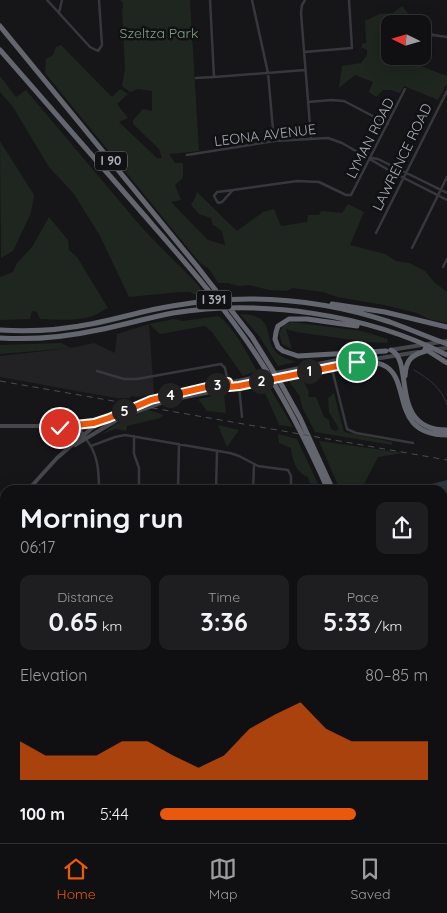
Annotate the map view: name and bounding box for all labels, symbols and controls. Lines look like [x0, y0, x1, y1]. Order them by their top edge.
north arrow [381, 15, 431, 65]
map controls [381, 15, 431, 65]
park label: Szeltza Park [120, 24, 198, 42]
street label: LYMAN ROAD [342, 95, 398, 181]
street label: LAWRENCE ROAD [368, 100, 436, 214]
street label: LEONA AVENUE [213, 120, 317, 150]
road number: I 90 [95, 152, 127, 170]
road number: I 391 [196, 290, 232, 310]
pin [336, 341, 378, 383]
icon: arrive [343, 348, 371, 376]
pin: 1 [296, 358, 322, 384]
text: 1 [307, 362, 312, 380]
pin: 2 [248, 368, 274, 394]
pin: 3 [204, 372, 230, 398]
text: 2 [258, 372, 265, 390]
text: 3 [214, 376, 221, 394]
pin: 4 [158, 382, 182, 408]
text: 4 [166, 386, 175, 404]
pin: 5 [112, 398, 136, 424]
text: 5 [120, 402, 129, 420]
pin [39, 407, 81, 449]
icon: check [46, 414, 74, 442]
text: Morning run [20, 500, 184, 535]
button: share [376, 502, 428, 554]
text: 06:17 [20, 537, 55, 557]
text: Distance [57, 588, 113, 606]
text: Time [208, 588, 240, 606]
text: Pace [347, 588, 379, 606]
text: 0.65 [48, 606, 98, 637]
text: 3:36 [200, 606, 248, 637]
text: 5:33 [323, 606, 371, 637]
text: km [98, 617, 122, 635]
text: /km [371, 617, 402, 635]
text: Elevation [20, 665, 87, 685]
text: 80–85 m [365, 665, 428, 685]
text: 100 m [20, 804, 65, 824]
text: 5:44 [100, 804, 129, 824]
tab: Home [57, 855, 96, 903]
tab: Map [209, 855, 237, 903]
tab: Saved [351, 855, 390, 903]

